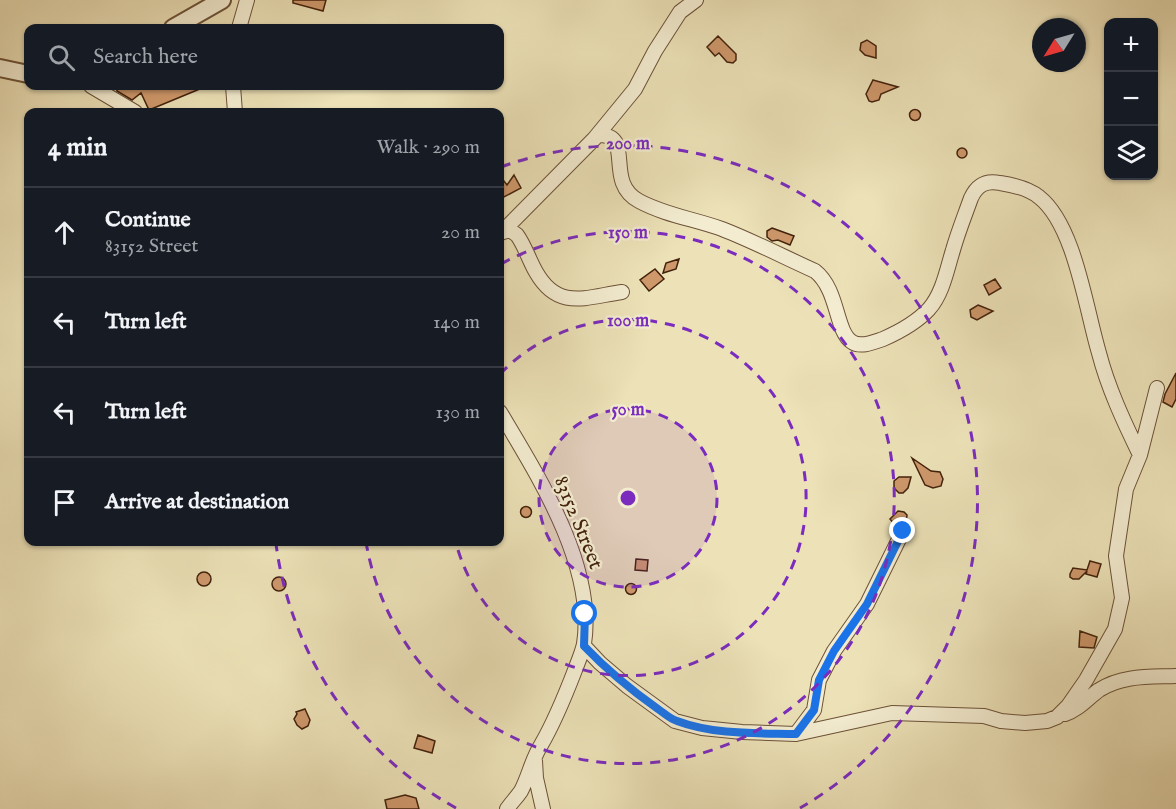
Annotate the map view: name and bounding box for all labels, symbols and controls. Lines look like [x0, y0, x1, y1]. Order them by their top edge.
north arrow [1032, 18, 1086, 72]
map controls [1104, 18, 1158, 180]
button: + [1104, 18, 1158, 72]
search box [24, 24, 504, 90]
icon: search [45, 41, 78, 74]
text: Search here [93, 43, 198, 71]
button: − [1104, 72, 1158, 126]
button: layers [1104, 126, 1158, 180]
text: 4 min [48, 131, 107, 164]
text: 200 m [606, 133, 650, 156]
text: Walk · 290 m [376, 135, 480, 160]
text: Continue [105, 206, 191, 234]
icon: ahead [48, 216, 81, 249]
text: 20 m [441, 220, 480, 245]
text: 150 m [608, 222, 648, 245]
text: 83152 Street [105, 234, 198, 259]
icon: left [48, 306, 81, 339]
text: Turn left [105, 308, 187, 336]
text: 140 m [433, 310, 480, 335]
text: 100 m [607, 310, 649, 333]
icon: left [48, 396, 81, 429]
text: Turn left [105, 398, 187, 426]
text: 50 m [611, 399, 645, 422]
text: 130 m [435, 400, 480, 425]
street label: 83152 Street [547, 472, 609, 574]
icon: arrive [48, 486, 81, 519]
text: Arrive at destination [105, 488, 289, 516]
centre of rings [618, 488, 638, 508]
route end [889, 517, 915, 543]
route start [571, 600, 597, 626]

